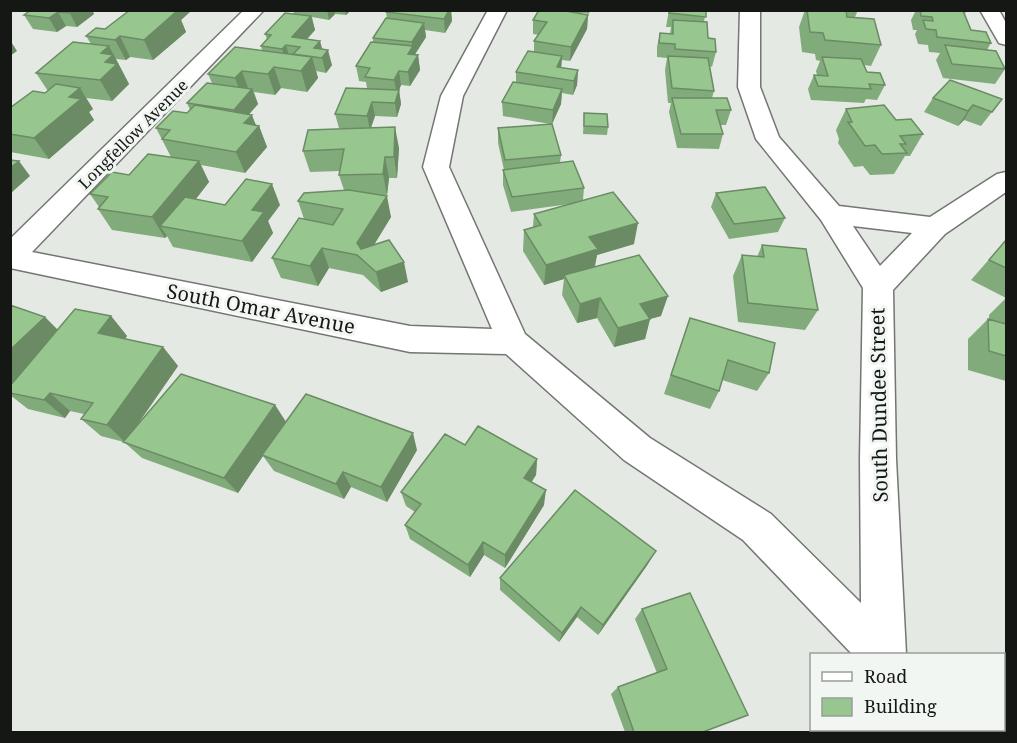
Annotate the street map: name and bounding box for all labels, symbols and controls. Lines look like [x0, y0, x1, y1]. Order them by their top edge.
street label: Longfellow Avenue [73, 74, 193, 194]
street label: South Omar Avenue [165, 277, 358, 340]
street label: South Dundee Street [863, 307, 894, 503]
legend [810, 653, 1005, 731]
text: Road [864, 664, 907, 688]
text: Building [864, 694, 937, 718]

